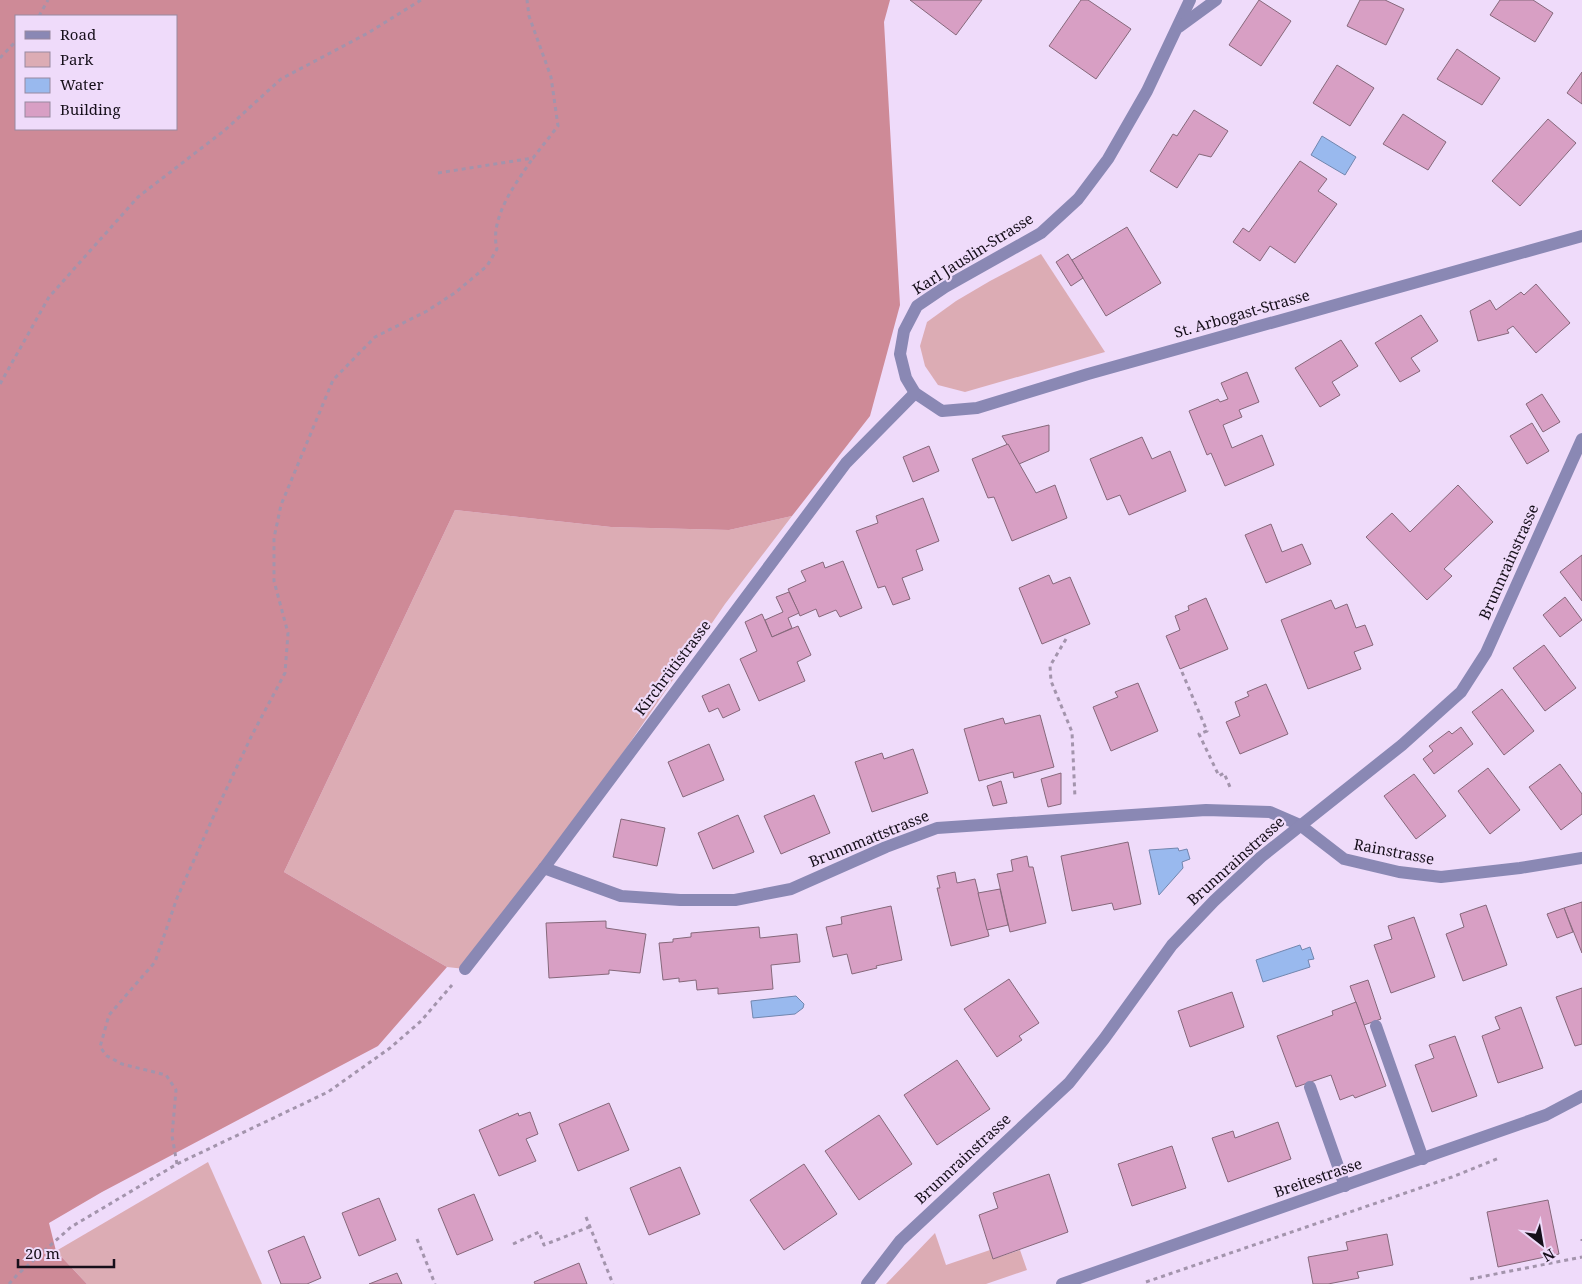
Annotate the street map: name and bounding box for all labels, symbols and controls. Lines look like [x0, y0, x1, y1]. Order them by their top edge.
legend [15, 15, 178, 130]
text: Road [60, 24, 96, 44]
text: Park [60, 49, 94, 69]
text: Water [60, 74, 103, 94]
text: Building [60, 99, 121, 119]
street label: Karl Jauslin-Strasse [908, 208, 1037, 298]
street label: St. Arbogast-Strasse [1172, 284, 1312, 342]
street label: Brunnrainstrasse [1474, 501, 1542, 622]
street label: Kirchrütistrasse [630, 616, 715, 719]
street label: Brunnmattstrasse [806, 805, 932, 871]
street label: Brunnrainstrasse [1182, 811, 1288, 909]
street label: Rainstrasse [1352, 833, 1436, 869]
street label: Brunnrainstrasse [910, 1109, 1015, 1208]
street label: Breitestrasse [1271, 1153, 1364, 1201]
north arrow [1517, 1219, 1567, 1269]
scale bar [18, 1236, 114, 1268]
text: 20 m [25, 1243, 60, 1263]
text: N [1539, 1245, 1559, 1267]

